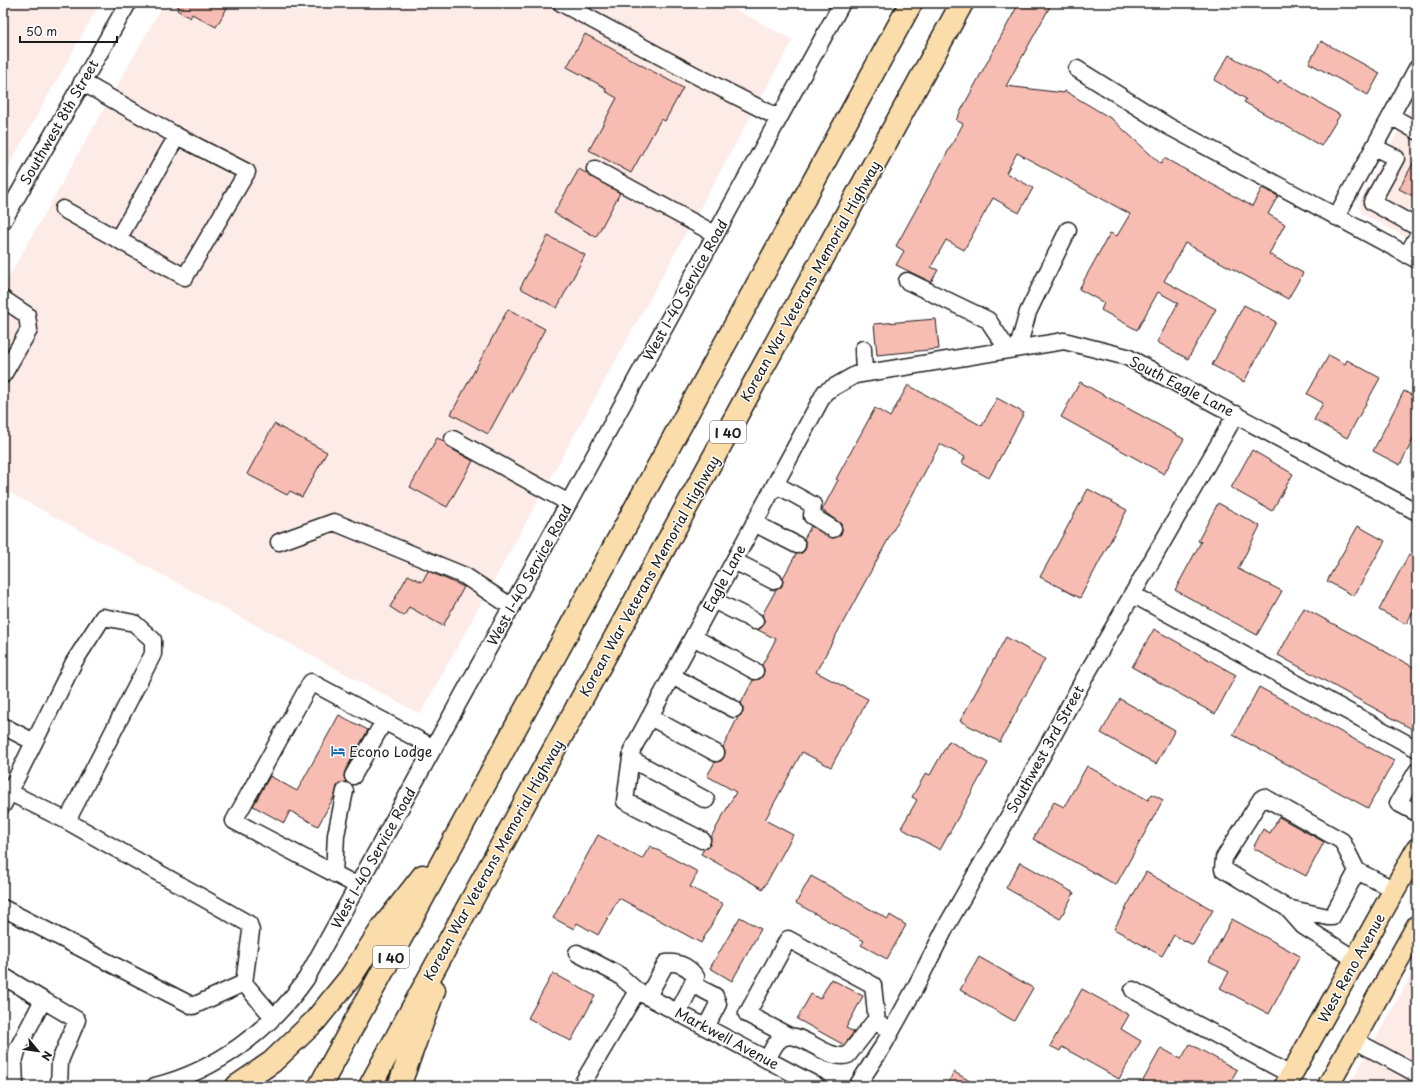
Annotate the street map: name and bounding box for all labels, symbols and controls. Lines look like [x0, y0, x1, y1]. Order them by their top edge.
scale bar [20, 18, 117, 44]
text: 50 m [26, 22, 57, 40]
street label: Southwest 8th Street [15, 55, 104, 189]
street label: Korean War Veterans Memorial Highway [735, 157, 885, 405]
street label: West I-40 Service Road [637, 216, 733, 364]
street label: South Eagle Lane [1126, 351, 1238, 421]
road number: I 40 [710, 421, 746, 443]
street label: Korean War Veterans Memorial Highway [574, 452, 724, 700]
street label: West I-40 Service Road [481, 501, 577, 649]
street label: Eagle Lane [697, 540, 751, 615]
street label: Southwest 3rd Street [1001, 681, 1089, 817]
street label: Korean War Veterans Memorial Highway [418, 736, 568, 984]
place label: Econo Lodge [349, 741, 432, 762]
hotel icon: Econo Lodge [330, 743, 346, 759]
street label: West I-40 Service Road [325, 784, 421, 932]
street label: West Reno Avenue [1312, 909, 1390, 1027]
road number: I 40 [373, 946, 409, 968]
street label: Markwell Avenue [671, 1002, 783, 1074]
north arrow [18, 1031, 58, 1071]
text: N [37, 1048, 57, 1064]

